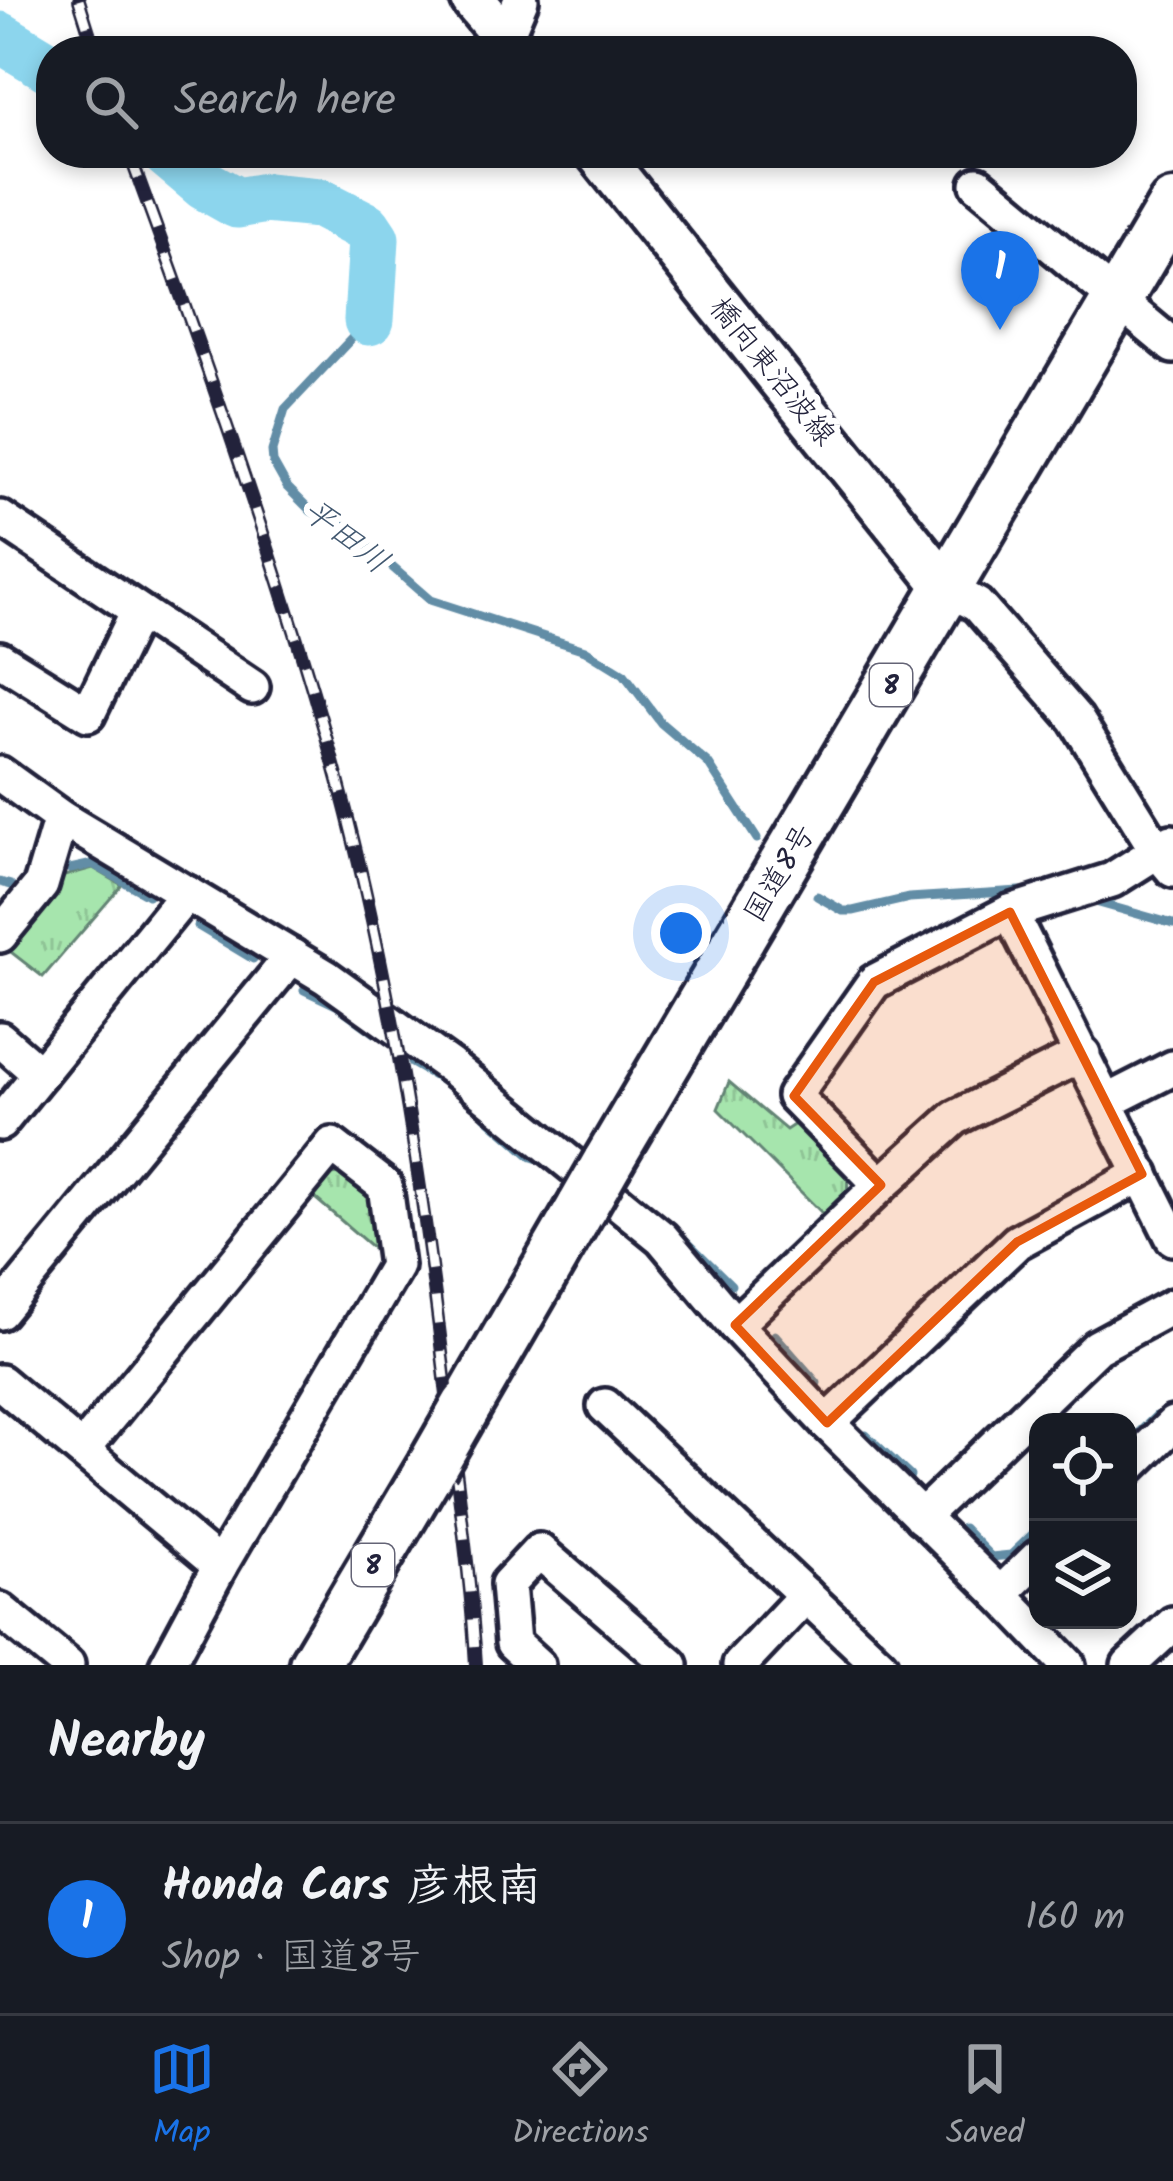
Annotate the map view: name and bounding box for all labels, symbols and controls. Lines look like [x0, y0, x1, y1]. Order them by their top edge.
search box [36, 36, 1137, 168]
text: Search here [174, 66, 396, 138]
icon: search [78, 69, 144, 135]
pin: 1 [961, 231, 1039, 330]
street label: 橋向東沼波線 [696, 287, 847, 457]
water label: 平田川 [290, 486, 400, 589]
road number: 8 [870, 664, 912, 706]
street label: 国道8号 [732, 815, 829, 933]
your location [651, 903, 711, 963]
map controls [1029, 1413, 1137, 1629]
button: locate [1029, 1413, 1137, 1521]
button: layers [1029, 1521, 1137, 1629]
road number: 8 [352, 1544, 394, 1586]
text: Nearby [48, 1703, 205, 1784]
text: Honda Cars 彦根南 [162, 1852, 542, 1924]
text: 1 [81, 1888, 93, 1950]
text: 160 m [1025, 1888, 1125, 1950]
text: Shop · 国道8号 [162, 1928, 421, 1990]
tab: Map [149, 2036, 215, 2161]
tab: Directions [512, 2036, 649, 2161]
tab: Saved [946, 2036, 1024, 2161]

